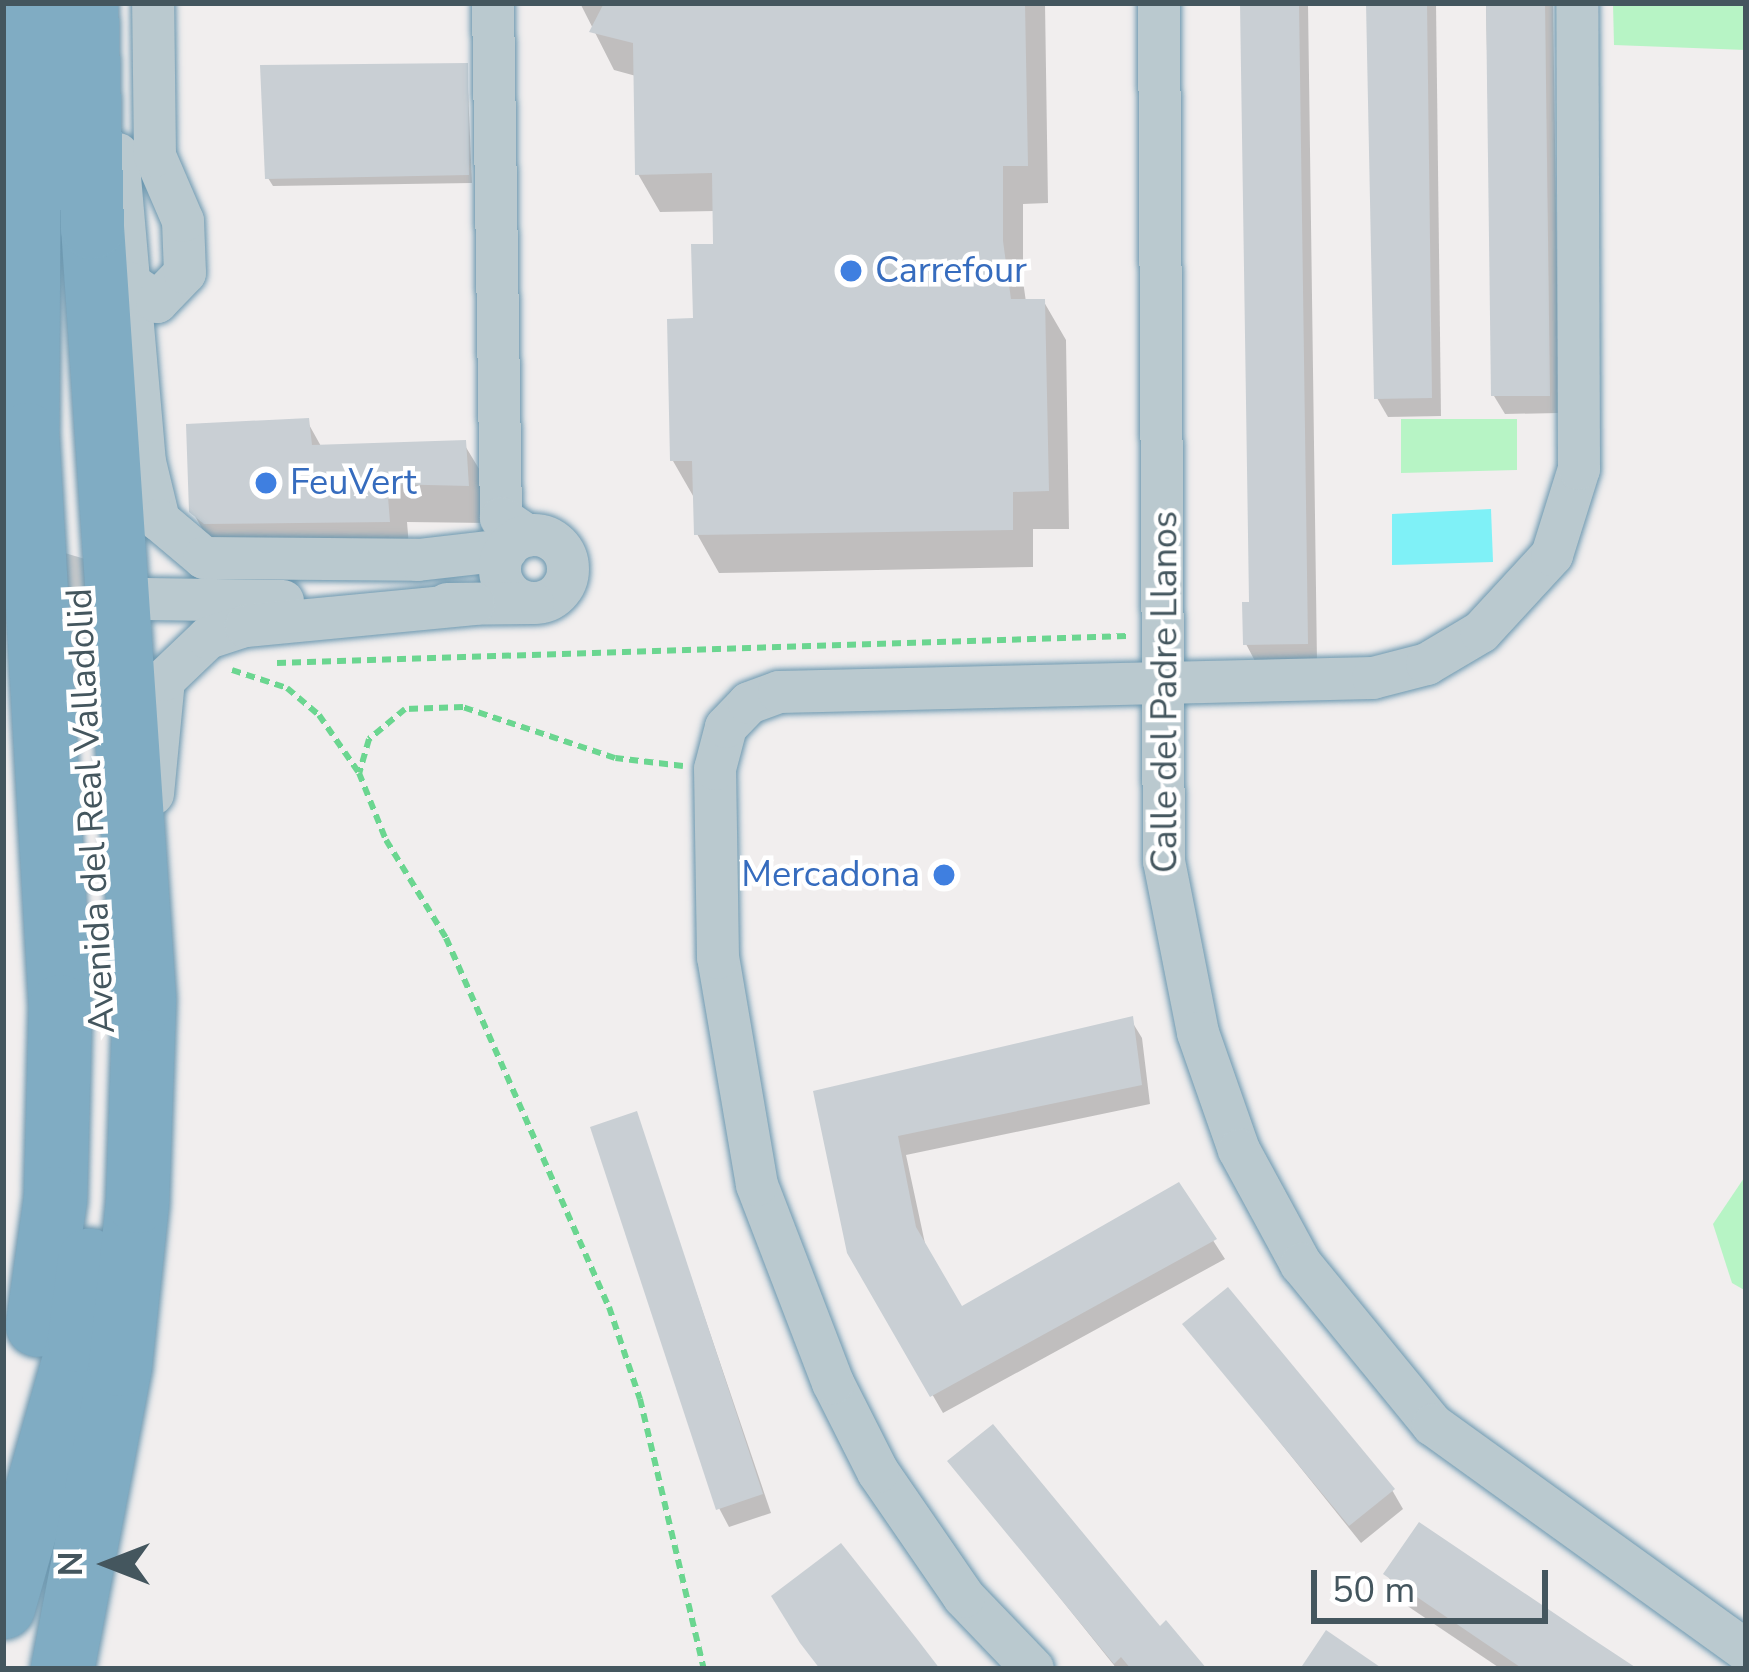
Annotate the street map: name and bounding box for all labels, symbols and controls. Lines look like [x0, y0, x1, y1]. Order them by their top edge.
place label: Carrefour [875, 249, 1027, 293]
marker: Carrefour [838, 258, 864, 284]
place label: FeuVert [290, 461, 417, 505]
marker: FeuVert [253, 470, 279, 496]
street label: Calle del Padre Llanos [1143, 511, 1187, 873]
street label: Avenida del Real Valladolid [58, 587, 124, 1035]
place label: Mercadona [741, 853, 920, 897]
marker: Mercadona [931, 862, 957, 888]
north arrow [48, 1504, 168, 1624]
scale bar [1317, 1546, 1554, 1620]
text: N [49, 1552, 94, 1576]
text: 50 m [1332, 1566, 1415, 1615]

